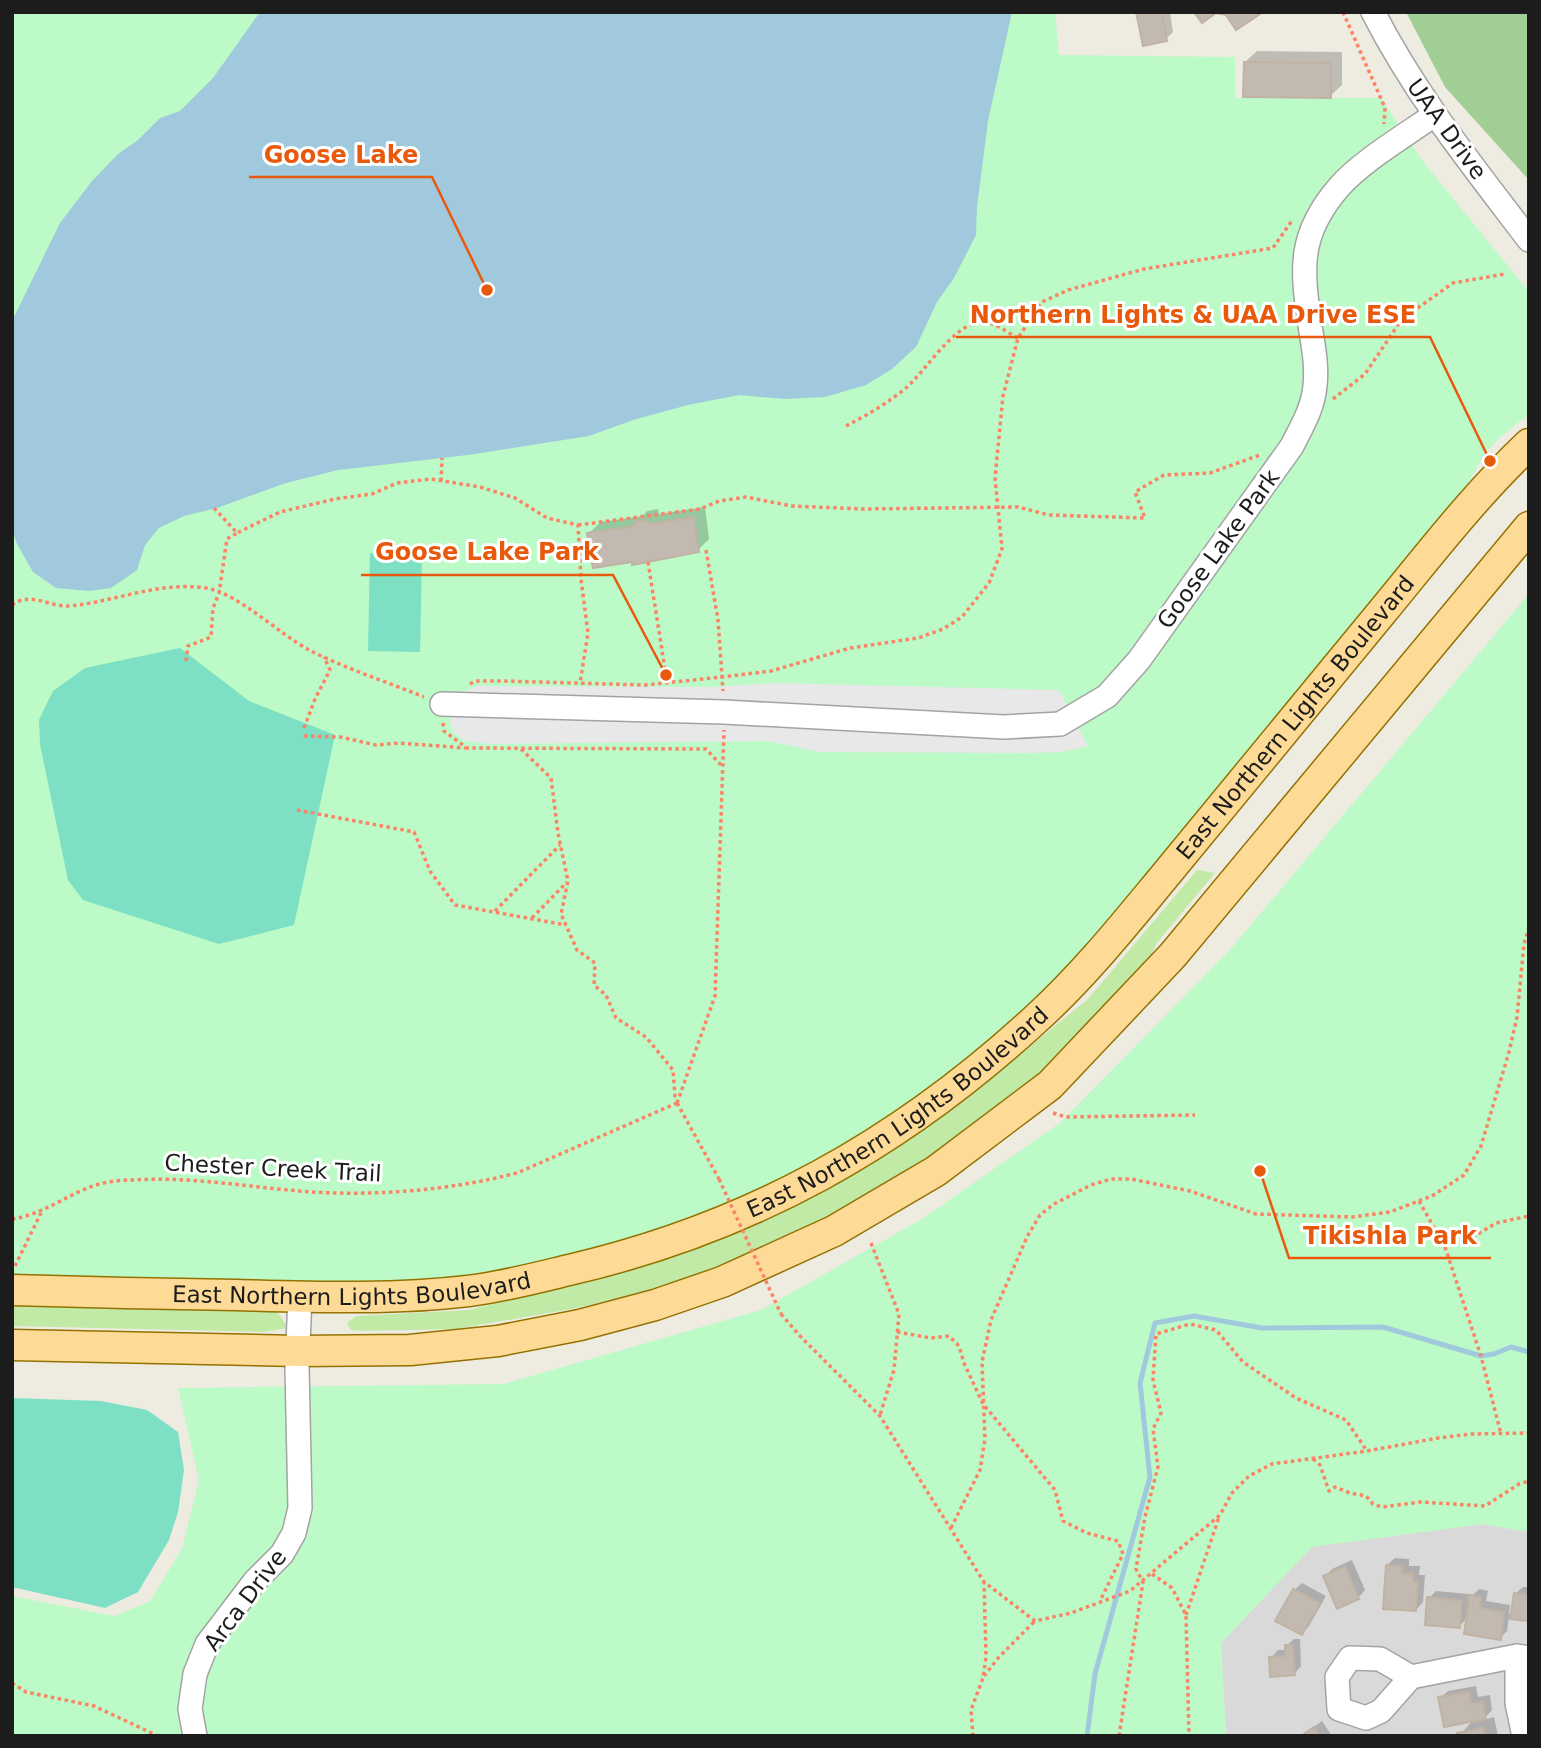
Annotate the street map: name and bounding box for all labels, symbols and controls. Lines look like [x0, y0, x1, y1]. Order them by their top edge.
street label: UAA Drive [1402, 74, 1492, 184]
callout: Goose Lake [249, 132, 432, 177]
text: Goose Lake [264, 141, 418, 169]
callout: Northern Lights & UAA Drive ESE [956, 292, 1430, 337]
text: Northern Lights & UAA Drive ESE [970, 301, 1416, 329]
street label: Goose Lake Park [1152, 464, 1285, 633]
callout: Goose Lake Park [361, 530, 613, 575]
text: Goose Lake Park [375, 538, 600, 566]
street label: East Northern Lights Boulevard [1171, 570, 1419, 865]
street label: East Northern Lights Boulevard [743, 1001, 1053, 1223]
street label: Chester Creek Trail [164, 1149, 382, 1187]
callout: Tikishla Park [1289, 1213, 1491, 1258]
text: Tikishla Park [1303, 1222, 1478, 1250]
street label: East Northern Lights Boulevard [172, 1267, 533, 1310]
street label: Arca Drive [198, 1544, 292, 1656]

